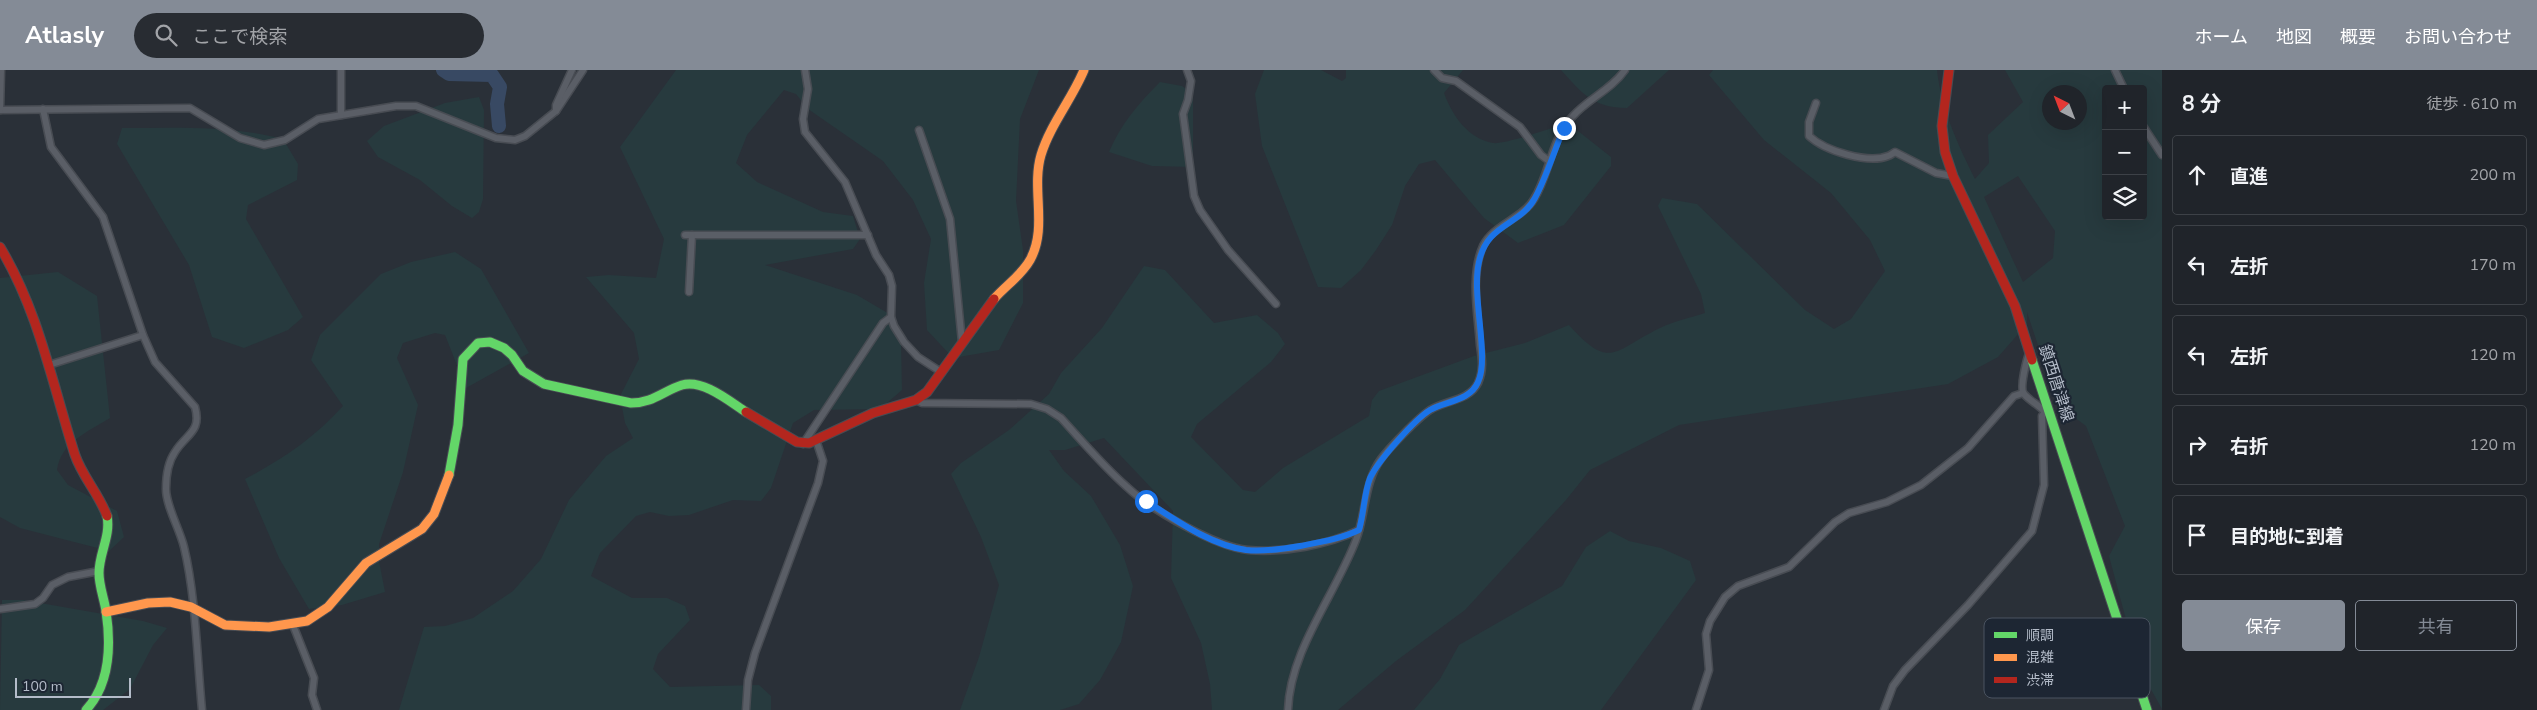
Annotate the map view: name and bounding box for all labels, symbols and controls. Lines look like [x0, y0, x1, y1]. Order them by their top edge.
search box [134, 13, 484, 58]
text: Atlasly [25, 19, 104, 51]
icon: search [152, 21, 180, 49]
text: ここで検索 [192, 24, 287, 50]
text: ホーム [2195, 25, 2248, 49]
text: 地図 [2276, 25, 2312, 49]
text: 概要 [2340, 25, 2376, 49]
text: お問い合わせ [2404, 25, 2512, 49]
north arrow [2042, 85, 2087, 130]
map controls [2102, 85, 2147, 220]
button: + [2102, 85, 2147, 130]
text: 8 分 [2182, 90, 2221, 118]
text: 徒歩 · 610 m [2427, 93, 2517, 115]
route end [1553, 117, 1576, 140]
button: − [2102, 130, 2147, 175]
icon: ahead [2183, 161, 2211, 189]
text: 直進 [2230, 164, 2268, 190]
text: 200 m [2469, 164, 2516, 186]
button: layers [2102, 175, 2147, 220]
icon: left [2183, 251, 2211, 279]
text: 左折 [2230, 254, 2268, 280]
text: 170 m [2469, 254, 2516, 276]
icon: left [2183, 341, 2211, 369]
street label: 鎮西唐津線 [2033, 342, 2079, 425]
text: 左折 [2230, 344, 2268, 370]
text: 120 m [2469, 344, 2516, 366]
icon: right [2183, 431, 2211, 459]
text: 右折 [2230, 434, 2268, 460]
text: 120 m [2469, 434, 2516, 456]
route start [1135, 490, 1158, 513]
icon: arrive [2183, 521, 2211, 549]
text: 目的地に到着 [2230, 524, 2344, 550]
button: 保存 [2182, 600, 2345, 651]
button: 共有 [2355, 600, 2517, 651]
legend [1984, 618, 2150, 698]
text: 順調 [2026, 626, 2054, 645]
text: 混雑 [2026, 648, 2054, 667]
text: 渋滞 [2026, 671, 2054, 690]
scale bar [15, 675, 131, 698]
text: 100 m [22, 677, 63, 696]

